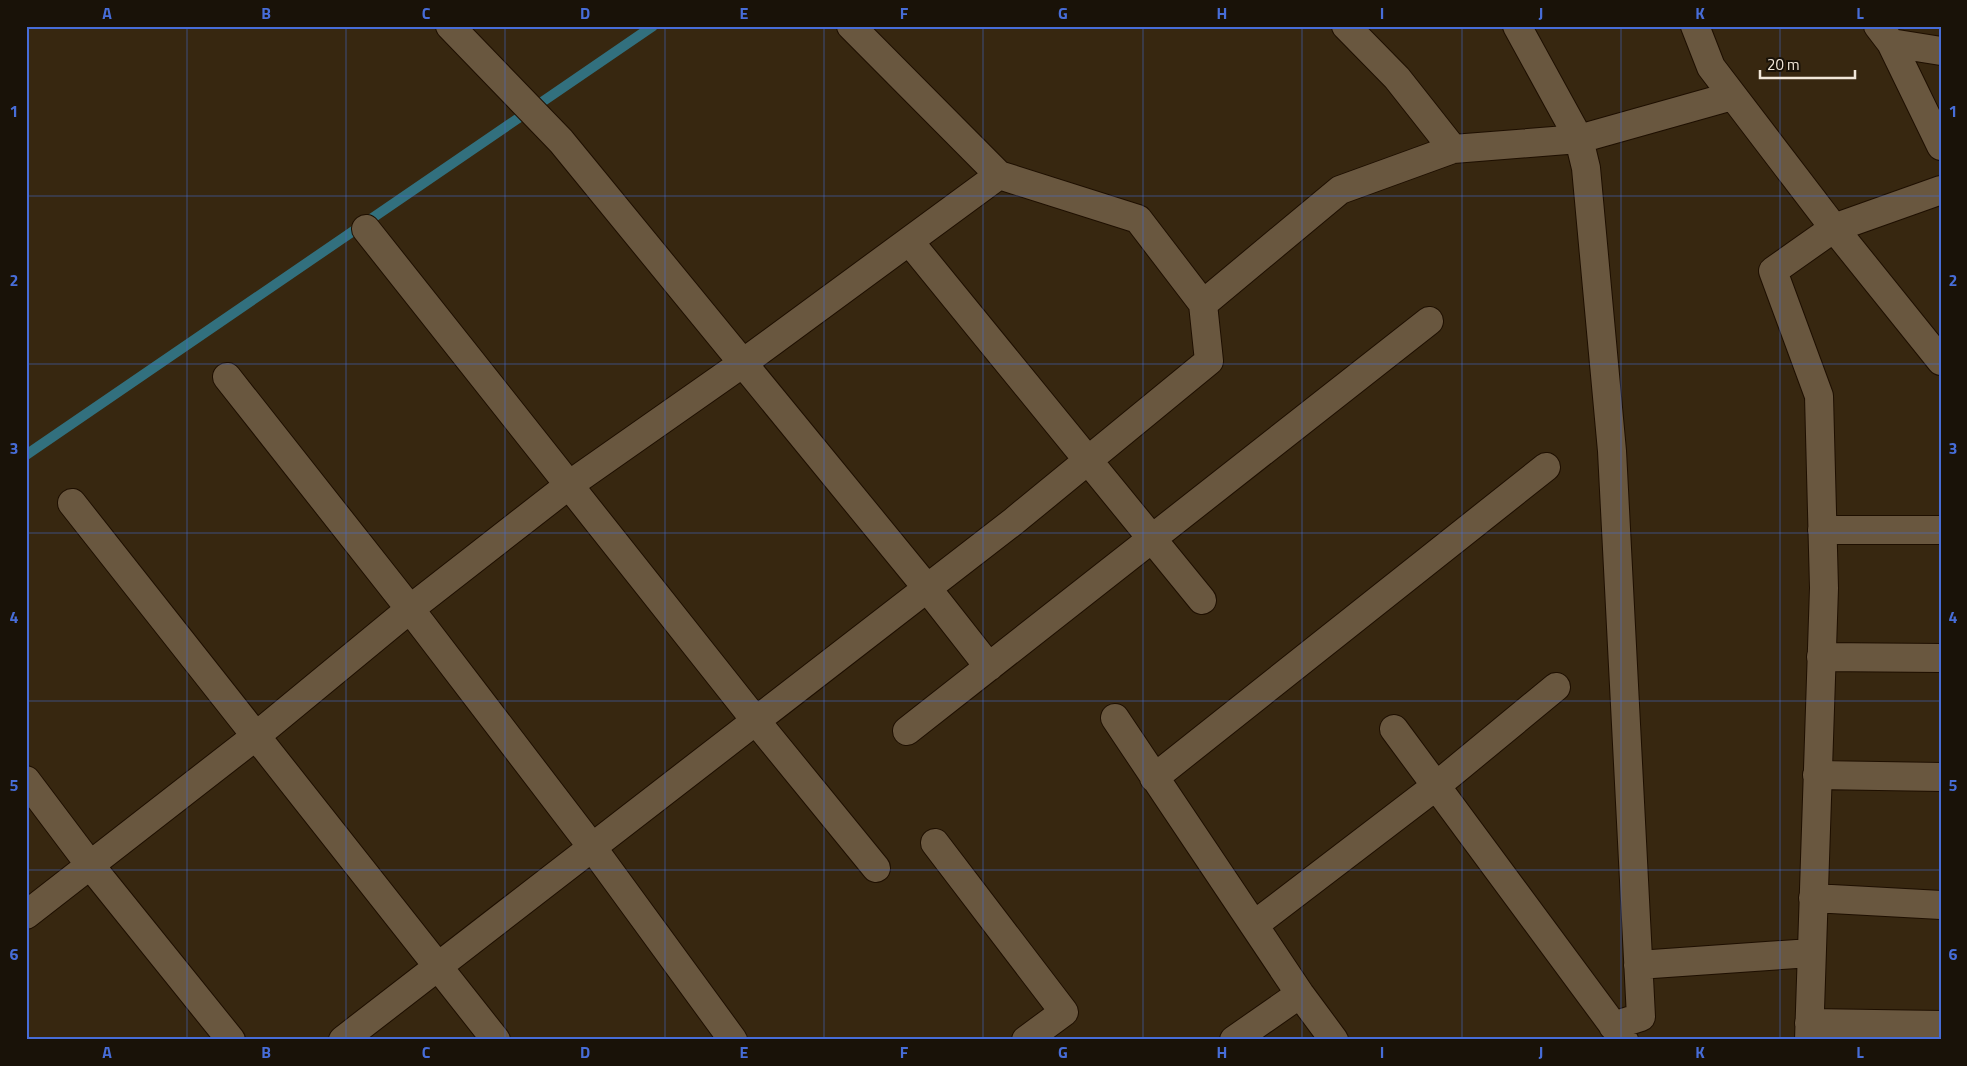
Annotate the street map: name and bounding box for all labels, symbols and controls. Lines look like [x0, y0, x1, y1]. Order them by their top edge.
text: A [102, 1, 112, 25]
text: B [261, 1, 271, 25]
text: C [422, 1, 431, 25]
text: D [580, 1, 590, 25]
text: E [740, 1, 749, 25]
text: F [900, 1, 909, 25]
text: G [1058, 1, 1068, 25]
text: H [1217, 1, 1227, 25]
text: I [1380, 1, 1384, 25]
text: J [1539, 1, 1543, 25]
text: K [1695, 1, 1705, 25]
text: L [1856, 1, 1864, 25]
scale bar [1760, 48, 1854, 80]
text: 20 m [1767, 53, 1800, 76]
text: 1 [10, 99, 18, 123]
text: 1 [1949, 99, 1957, 123]
text: 2 [10, 268, 18, 292]
text: 2 [1949, 268, 1957, 292]
text: 3 [10, 436, 18, 460]
text: 3 [1949, 436, 1957, 460]
text: 4 [10, 605, 19, 629]
text: 4 [1949, 605, 1958, 629]
text: 5 [10, 773, 19, 797]
text: 5 [1949, 773, 1958, 797]
text: 6 [10, 942, 19, 966]
text: 6 [1949, 942, 1958, 966]
text: A [102, 1040, 112, 1064]
text: B [261, 1040, 271, 1064]
text: C [422, 1040, 431, 1064]
text: D [580, 1040, 590, 1064]
text: E [740, 1040, 749, 1064]
text: F [900, 1040, 909, 1064]
text: G [1058, 1040, 1068, 1064]
text: H [1217, 1040, 1227, 1064]
text: I [1380, 1040, 1384, 1064]
text: J [1539, 1040, 1543, 1064]
text: K [1695, 1040, 1705, 1064]
text: L [1856, 1040, 1864, 1064]

